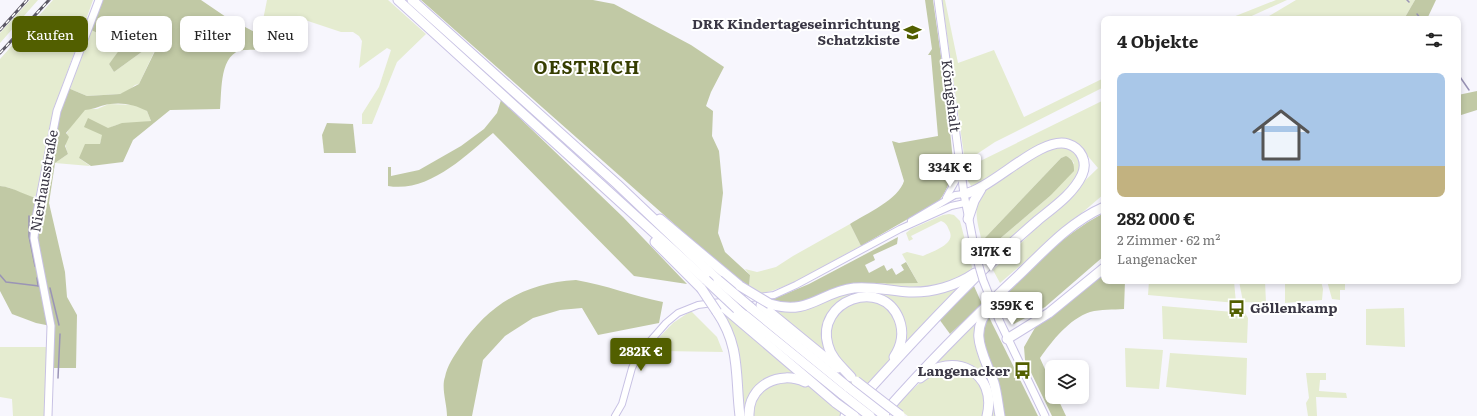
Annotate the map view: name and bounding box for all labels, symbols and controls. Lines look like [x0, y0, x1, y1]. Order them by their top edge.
place label: DRK Kindertageseinrichtung Schatzkiste [692, 13, 901, 49]
chip: Kaufen [12, 16, 88, 52]
chip: Mieten [96, 16, 172, 52]
chip: Filter [180, 16, 245, 52]
chip: Neu [253, 16, 308, 52]
school or university icon: DRK Kindertageseinrichtung Schatzkiste [903, 22, 923, 42]
text: 4 Objekte [1117, 28, 1198, 53]
icon: filters [1423, 29, 1445, 51]
district label: OESTRICH [534, 53, 640, 80]
street label: Königshalt [938, 58, 966, 134]
icon: home [1245, 99, 1317, 171]
street label: Nierhausstraße [24, 128, 62, 234]
pin: 334K € [917, 154, 983, 188]
text: 334K € [928, 157, 972, 176]
text: 282 000 € [1117, 205, 1195, 230]
text: 2 Zimmer · 62 m² [1117, 230, 1220, 249]
pin: 317K € [958, 238, 1024, 272]
text: 317K € [970, 241, 1012, 260]
text: Langenacker [1117, 249, 1197, 268]
pin: 359K € [979, 292, 1045, 326]
text: 359K € [990, 295, 1034, 314]
place label: Göllenkamp [1250, 297, 1337, 317]
bus stop icon: Göllenkamp [1227, 298, 1247, 318]
pin: 282K € [608, 338, 674, 372]
text: 282K € [619, 341, 663, 360]
place label: Langenacker [918, 360, 1010, 380]
map controls [1045, 360, 1089, 404]
button: layers [1045, 360, 1089, 404]
bus stop icon: Langenacker [1013, 361, 1033, 381]

